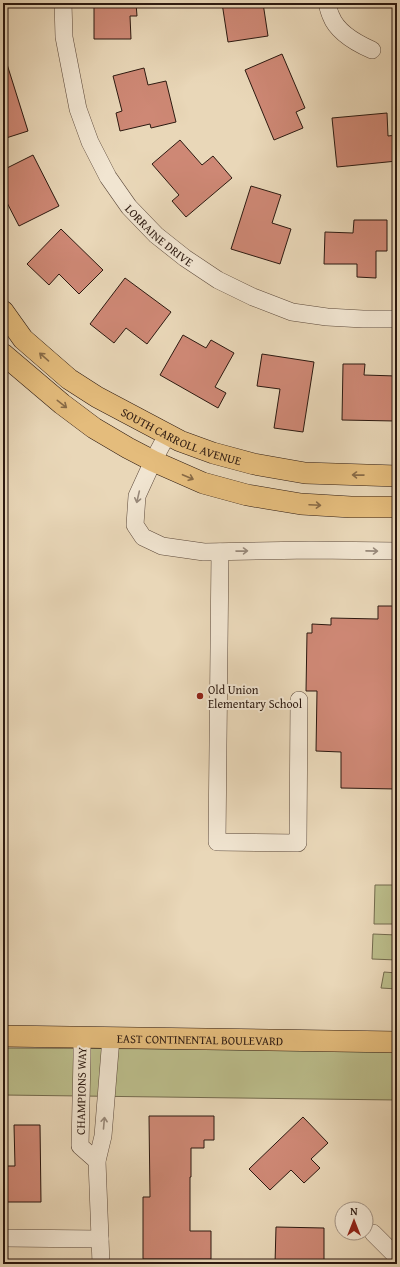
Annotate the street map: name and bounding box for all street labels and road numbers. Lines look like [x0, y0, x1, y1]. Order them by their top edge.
street label: LORRAINE DRIVE [122, 200, 197, 270]
street label: SOUTH CARROLL AVENUE [118, 403, 243, 469]
street label: EAST CONTINENTAL BOULEVARD [117, 1029, 283, 1049]
street label: CHAMPIONS WAY [72, 1047, 90, 1135]

